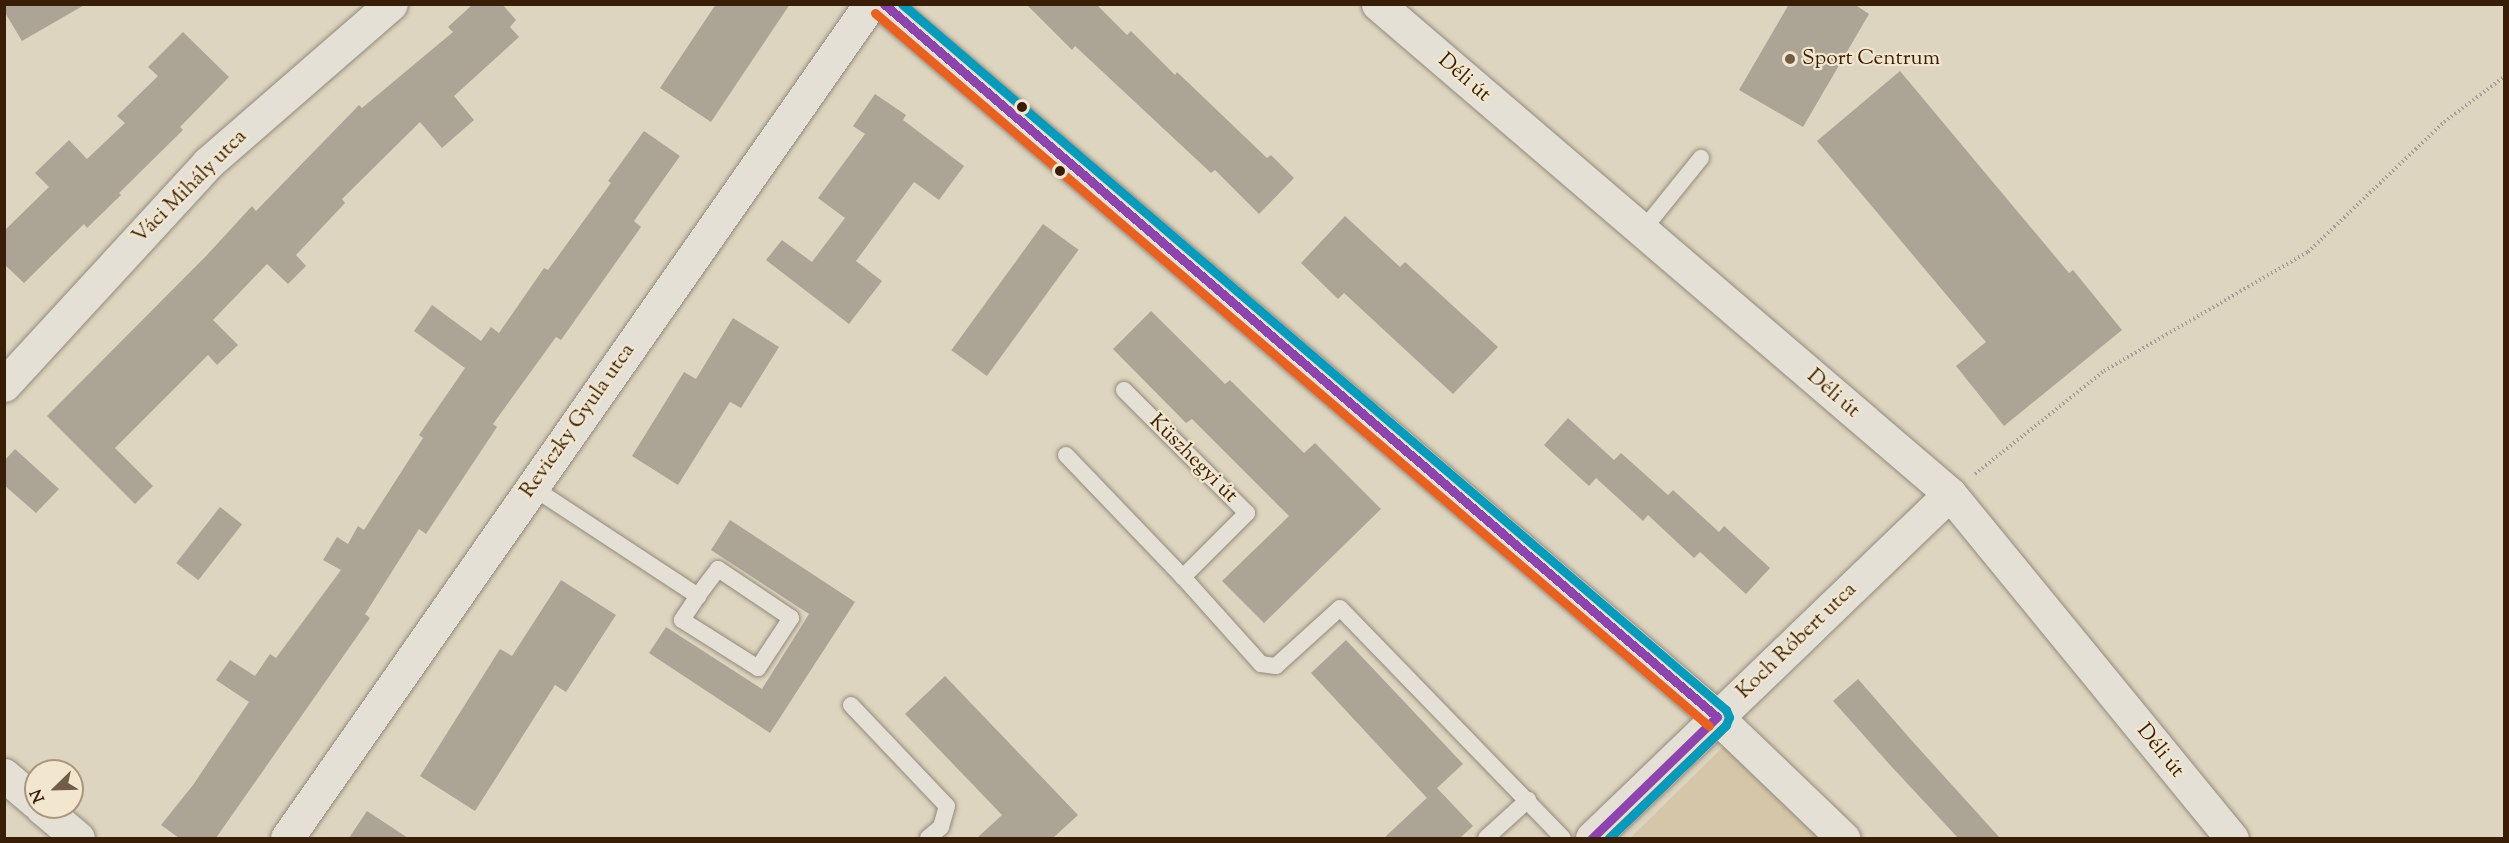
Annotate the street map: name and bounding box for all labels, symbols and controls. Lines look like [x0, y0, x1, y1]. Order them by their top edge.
place label: Sport Centrum [1802, 46, 1940, 72]
street label: Déli út [1432, 48, 1496, 108]
marker: Sport Centrum [1783, 52, 1797, 66]
unlabelled marker [1016, 101, 1028, 113]
street label: Váci Mihály utca [128, 125, 252, 249]
unlabelled marker [1054, 165, 1066, 177]
street label: Reviczky Gyula utca [515, 339, 641, 503]
street label: Déli út [1801, 364, 1865, 424]
street label: Küszhegyi út [1143, 409, 1243, 509]
street label: Koch Róbert utca [1732, 577, 1862, 705]
street label: Déli út [2131, 719, 2189, 783]
north arrow [24, 759, 84, 819]
text: N [26, 785, 52, 806]

